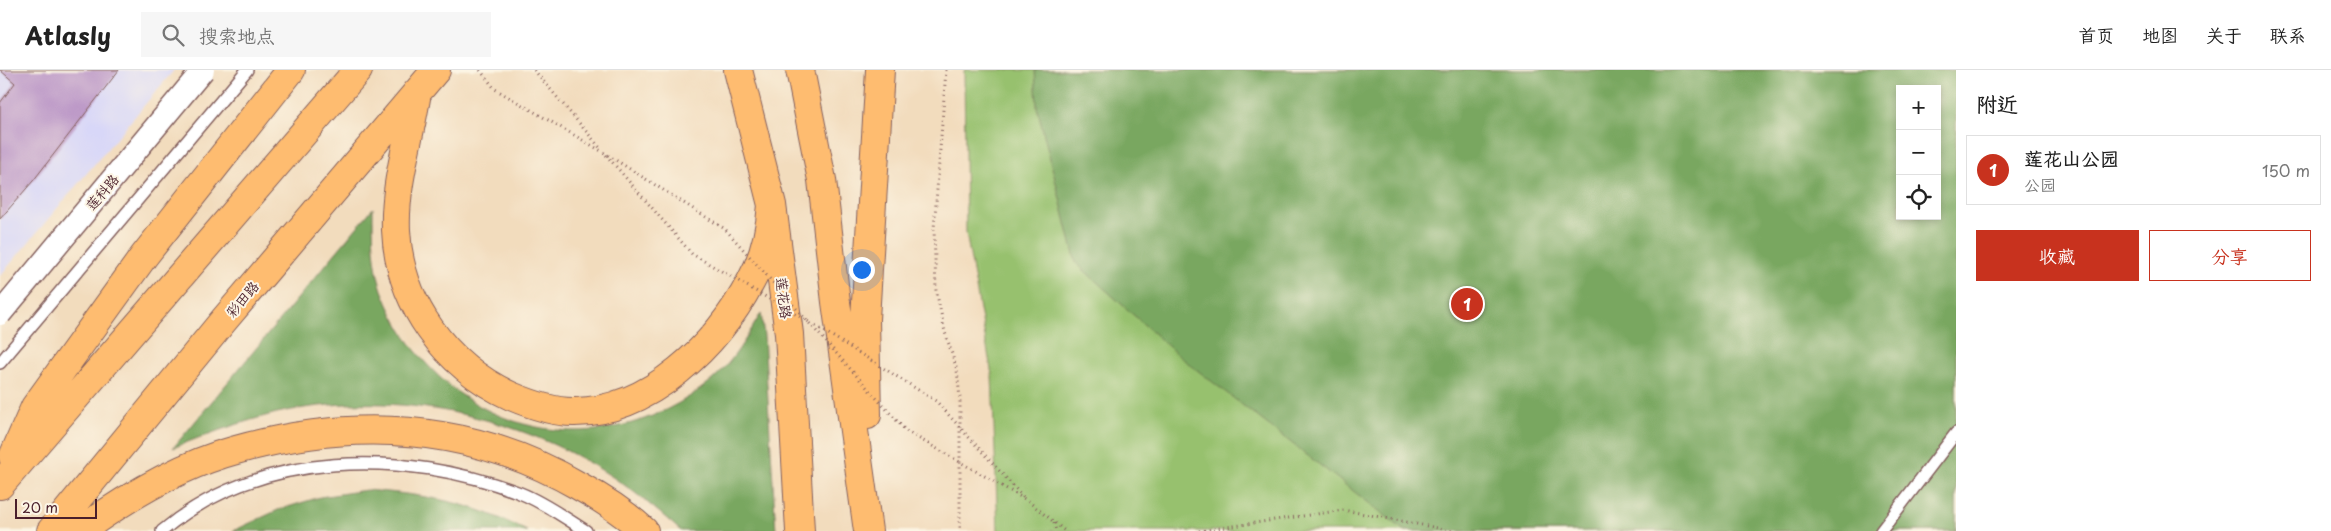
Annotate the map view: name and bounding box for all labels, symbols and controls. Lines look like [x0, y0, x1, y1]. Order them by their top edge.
search box [141, 12, 491, 57]
text: Atlasly [25, 17, 111, 53]
icon: search [159, 21, 187, 49]
text: 搜索地点 [199, 21, 275, 49]
text: 首页 [2078, 21, 2114, 48]
text: 地图 [2142, 21, 2178, 48]
text: 关于 [2206, 21, 2242, 48]
text: 联系 [2270, 21, 2306, 48]
map controls [1896, 85, 1941, 220]
button: + [1896, 85, 1941, 130]
text: 附近 [1976, 87, 2018, 119]
button: − [1896, 130, 1941, 175]
text: 莲花山公园 [2024, 144, 2119, 172]
text: 1 [1989, 158, 1997, 182]
text: 150 m [2262, 158, 2310, 182]
street label: 莲科路 [80, 169, 124, 215]
text: 公园 [2024, 172, 2056, 196]
button: locate [1896, 175, 1941, 220]
button: 收藏 [1976, 230, 2139, 281]
button: 分享 [2149, 230, 2311, 281]
your location [849, 257, 875, 283]
street label: 彩田路 [220, 276, 264, 322]
street label: 莲花路 [771, 276, 797, 320]
pin: 1 [1451, 285, 1483, 323]
scale bar [15, 496, 98, 519]
text: 20 m [22, 497, 58, 518]

